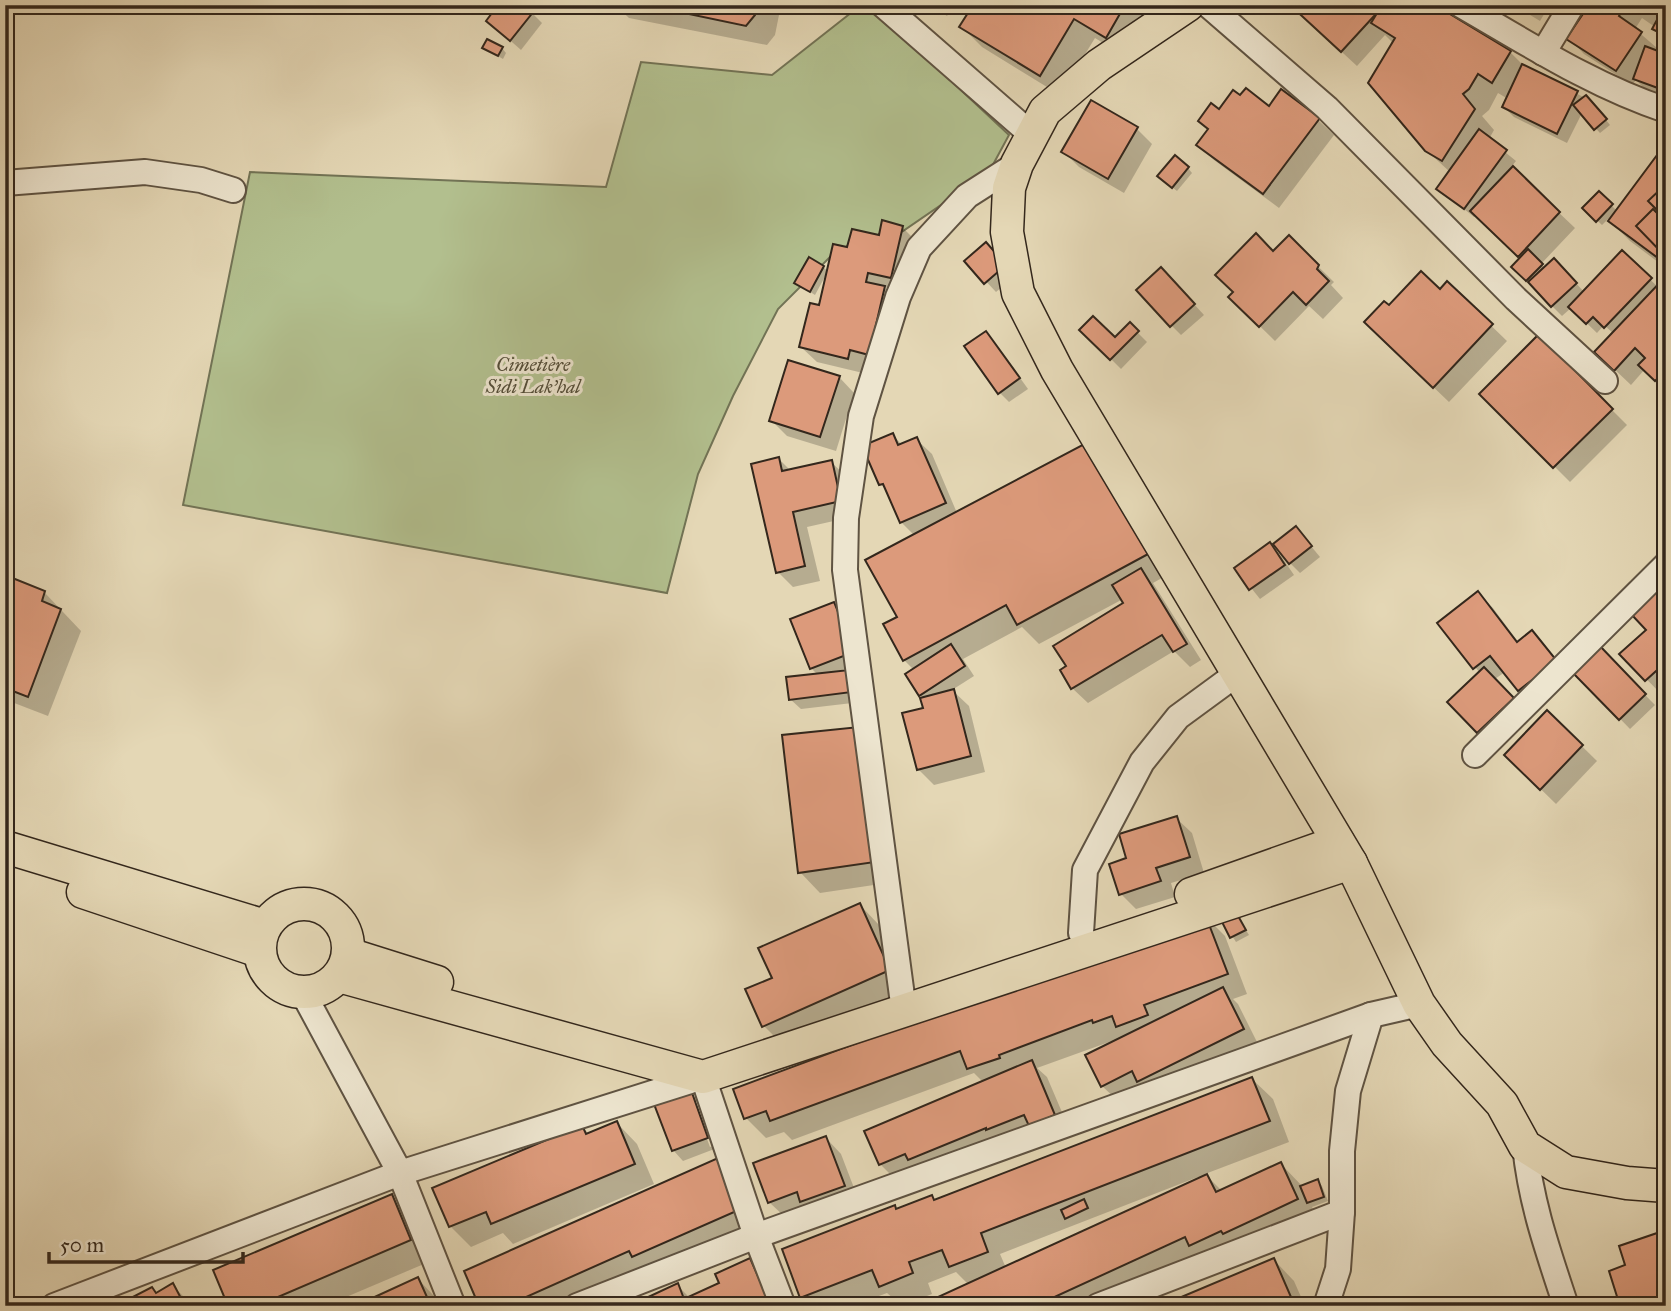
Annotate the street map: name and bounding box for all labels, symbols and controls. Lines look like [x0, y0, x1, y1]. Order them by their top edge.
park label: Cimetière Sidi Lak'hal [485, 353, 582, 398]
scale bar [49, 1220, 243, 1264]
text: 50 m [60, 1232, 105, 1258]

